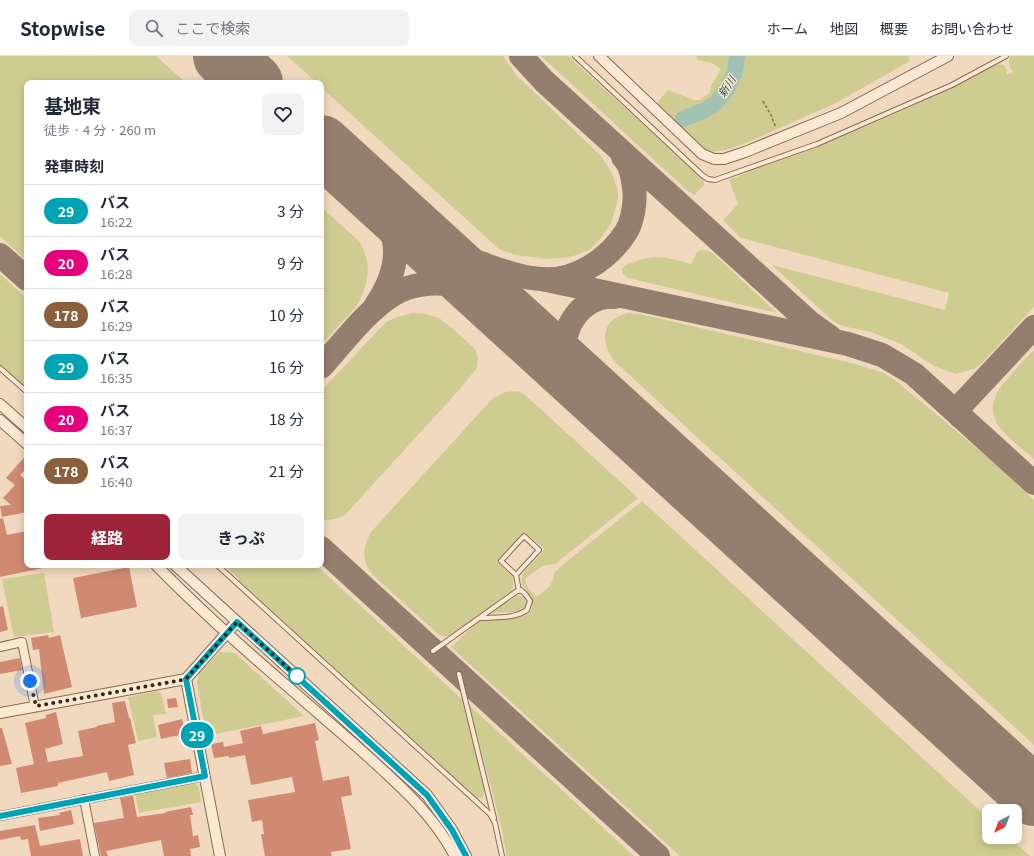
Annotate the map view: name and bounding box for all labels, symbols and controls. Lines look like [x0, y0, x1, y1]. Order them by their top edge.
search box [129, 10, 409, 46]
text: Stopwise [20, 14, 105, 41]
icon: search [143, 17, 165, 39]
text: ここで検索 [175, 17, 250, 38]
text: ホーム [766, 18, 808, 38]
text: 地図 [830, 18, 858, 38]
text: 概要 [880, 18, 908, 38]
text: お問い合わせ [930, 18, 1014, 38]
water label: 新川 [713, 72, 739, 100]
text: 基地東 [44, 91, 101, 118]
button: heart [262, 93, 304, 135]
text: 徒歩 · 4 分 · 260 m [44, 120, 156, 139]
text: 発車時刻 [44, 155, 104, 176]
text: バス [100, 191, 130, 212]
text: 3 分 [277, 200, 304, 221]
text: 29 [58, 201, 74, 221]
text: 16:22 [100, 212, 132, 231]
text: バス [100, 243, 130, 264]
text: 9 分 [277, 252, 304, 273]
text: 20 [58, 253, 74, 273]
text: 16:28 [100, 264, 132, 283]
text: バス [100, 295, 130, 316]
text: 10 分 [269, 304, 304, 325]
text: 178 [54, 305, 78, 325]
text: 16:29 [100, 316, 132, 335]
text: バス [100, 347, 130, 368]
text: 16 分 [269, 356, 304, 377]
text: 29 [58, 357, 74, 377]
text: 16:35 [100, 368, 132, 387]
text: バス [100, 399, 130, 420]
text: 18 分 [269, 408, 304, 429]
text: 20 [58, 409, 74, 429]
text: 16:37 [100, 420, 132, 439]
text: バス [100, 451, 130, 472]
text: 21 分 [269, 460, 304, 481]
text: 178 [54, 461, 78, 481]
text: 16:40 [100, 472, 132, 491]
button: 経路 [44, 514, 170, 560]
button: きっぷ [178, 514, 304, 560]
unlabelled marker [288, 667, 306, 685]
your location [20, 671, 40, 691]
line badge: 29 [179, 722, 215, 748]
text: 29 [189, 725, 205, 745]
north arrow [982, 804, 1022, 844]
map controls [982, 804, 1022, 844]

